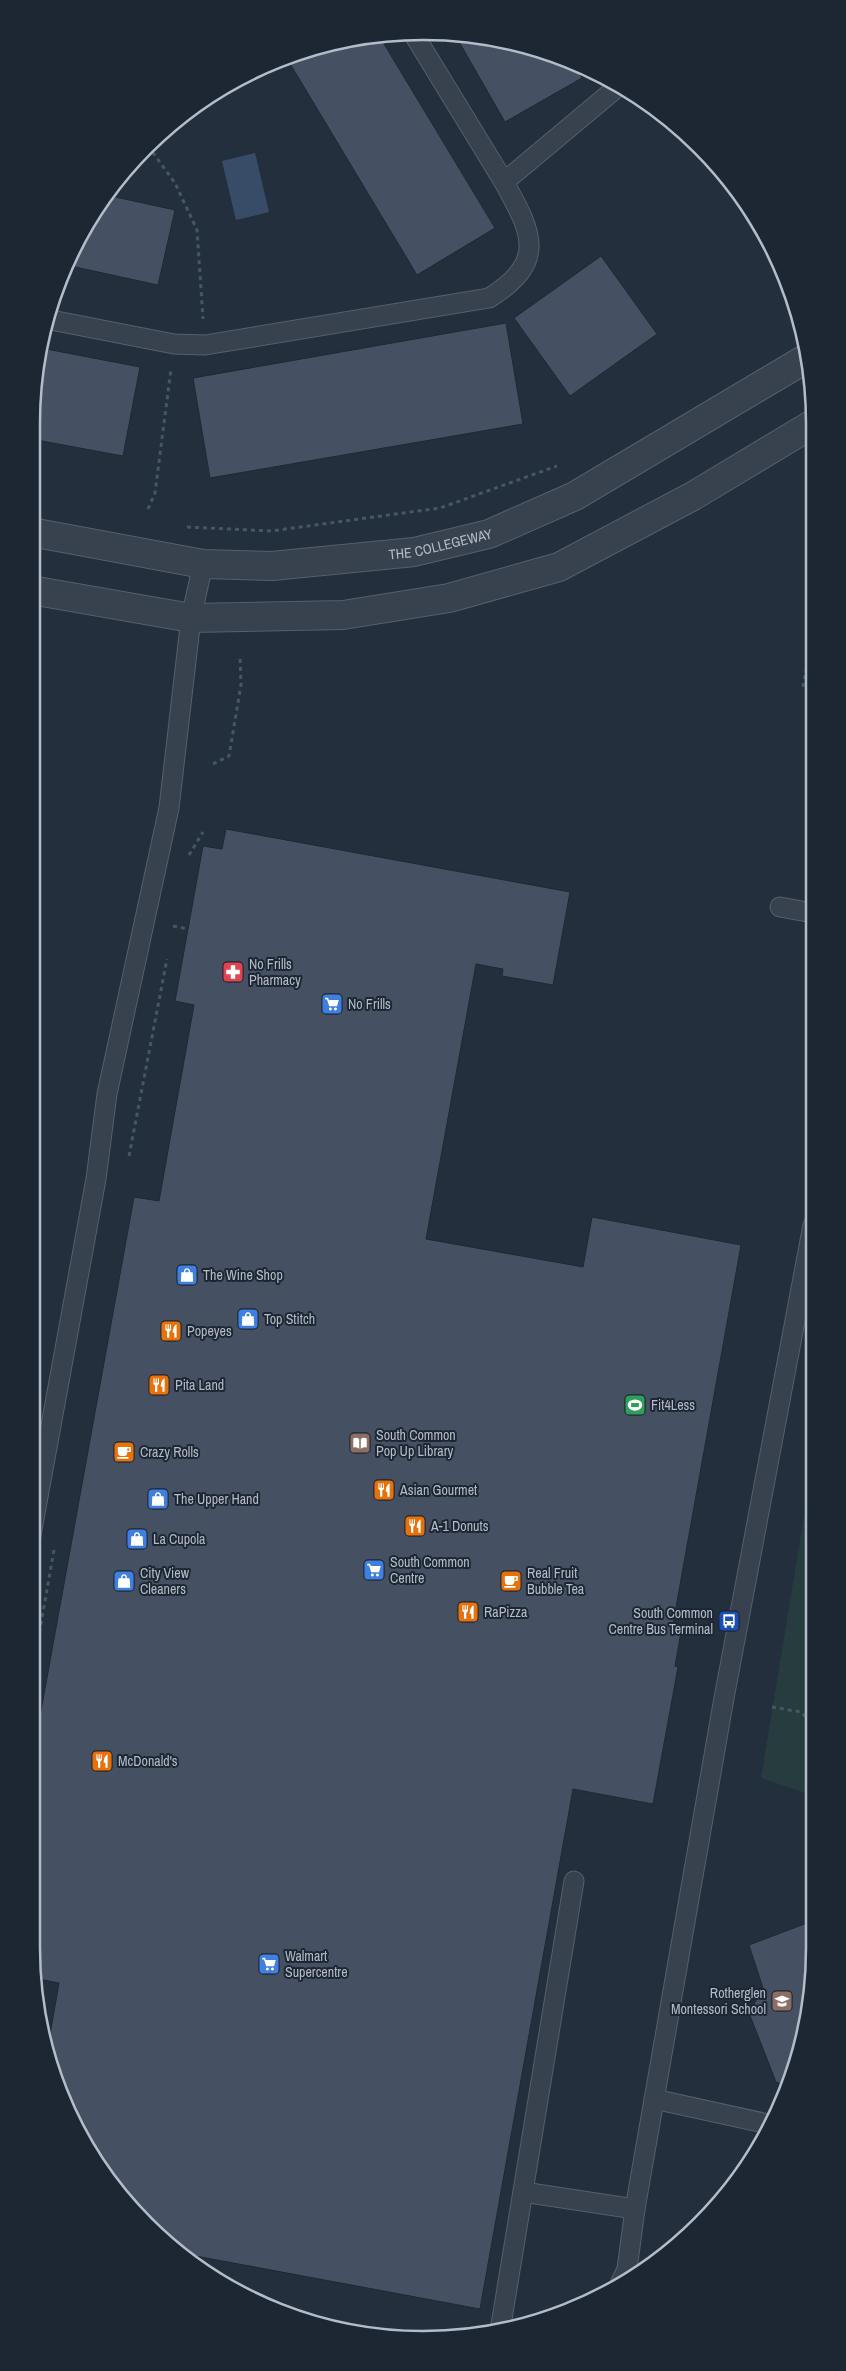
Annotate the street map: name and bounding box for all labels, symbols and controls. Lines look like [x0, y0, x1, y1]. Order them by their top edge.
street label: THE COLLEGEWAY [388, 524, 494, 563]
place label: No Frills Pharmacy [249, 955, 301, 989]
pharmacy icon: No Frills Pharmacy [221, 960, 245, 984]
supermarket icon: No Frills [320, 992, 344, 1016]
place label: No Frills [348, 995, 391, 1013]
shop icon: The Wine Shop [175, 1263, 199, 1287]
place label: The Wine Shop [203, 1266, 283, 1284]
shop icon: Top Stitch [236, 1307, 260, 1331]
place label: Top Stitch [264, 1310, 315, 1328]
restaurant icon: Popeyes [159, 1319, 183, 1343]
place label: Popeyes [187, 1322, 232, 1340]
restaurant icon: Pita Land [147, 1373, 171, 1397]
place label: Pita Land [175, 1376, 224, 1394]
sports icon: Fit4Less [623, 1393, 647, 1417]
place label: Fit4Less [651, 1396, 695, 1414]
place label: South Common Pop Up Library [376, 1426, 456, 1460]
library icon: South Common Pop Up Library [348, 1431, 372, 1455]
cafe icon: Crazy Rolls [112, 1440, 136, 1464]
place label: Crazy Rolls [140, 1443, 199, 1461]
restaurant icon: Asian Gourmet [372, 1478, 396, 1502]
place label: Asian Gourmet [399, 1481, 477, 1499]
shop icon: The Upper Hand [146, 1487, 170, 1511]
place label: The Upper Hand [174, 1490, 259, 1508]
restaurant icon: A-1 Donuts [403, 1514, 427, 1538]
place label: A-1 Donuts [430, 1517, 489, 1535]
shop icon: La Cupola [125, 1527, 149, 1551]
place label: La Cupola [153, 1530, 206, 1548]
place label: South Common Centre [390, 1553, 470, 1587]
supermarket icon: South Common Centre [362, 1558, 386, 1582]
place label: City View Cleaners [140, 1564, 190, 1598]
place label: Real Fruit Bubble Tea [527, 1564, 585, 1598]
shop icon: City View Cleaners [112, 1569, 136, 1593]
cafe icon: Real Fruit Bubble Tea [499, 1569, 523, 1593]
restaurant icon: RaPizza [456, 1600, 480, 1624]
place label: RaPizza [484, 1603, 528, 1621]
place label: South Common Centre Bus Terminal [609, 1604, 713, 1638]
bus stop icon: South Common Centre Bus Terminal [717, 1609, 741, 1633]
restaurant icon: McDonald's [90, 1749, 114, 1773]
place label: McDonald's [118, 1752, 178, 1770]
place label: Walmart Supercentre [285, 1947, 348, 1981]
supermarket icon: Walmart Supercentre [257, 1952, 281, 1976]
place label: Rotherglen Montessori School [671, 1984, 766, 2018]
school or university icon: Rotherglen Montessori School [770, 1989, 794, 2013]

